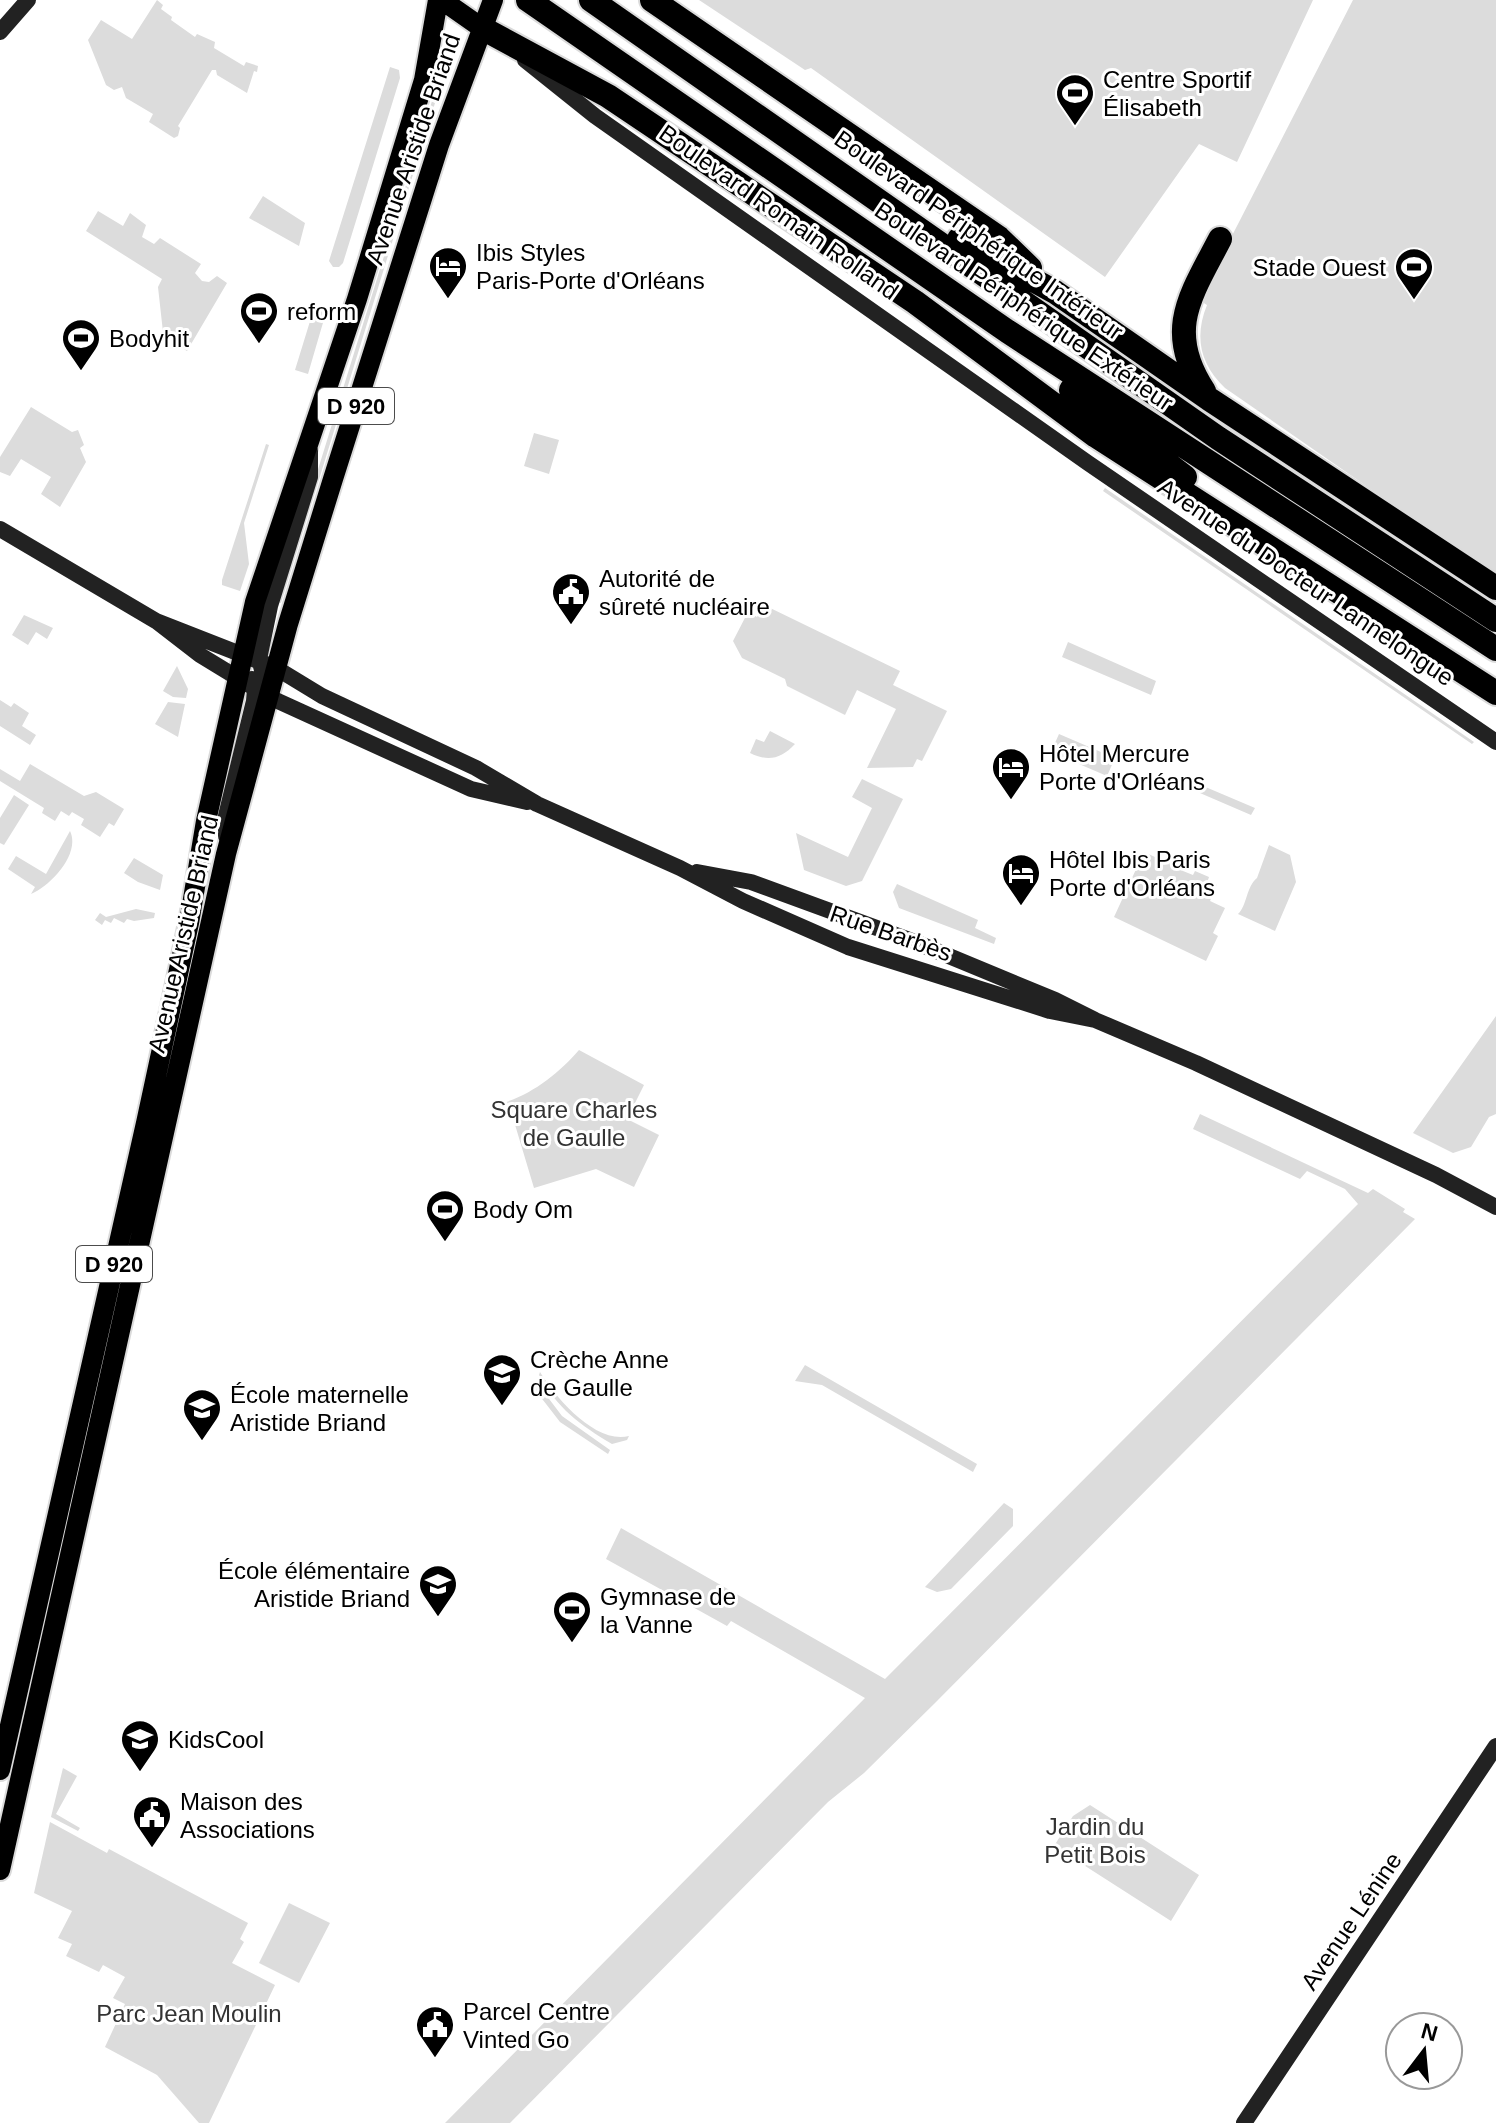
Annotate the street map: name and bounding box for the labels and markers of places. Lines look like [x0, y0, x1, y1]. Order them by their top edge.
place label: Centre Sportif Élisabeth [1103, 66, 1251, 121]
sports icon: Centre Sportif Élisabeth [1054, 72, 1096, 127]
place label: Ibis Styles Paris-Porte d'Orléans [476, 239, 705, 294]
hotel icon: Ibis Styles Paris-Porte d'Orléans [427, 245, 469, 300]
sports icon: Stade Ouest [1393, 246, 1435, 301]
place label: Stade Ouest [1253, 254, 1386, 281]
sports icon: reform [238, 290, 280, 345]
place label: reform [287, 298, 356, 325]
sports icon: Bodyhit [60, 317, 102, 372]
place label: Bodyhit [109, 325, 189, 352]
place label: Autorité de sûreté nucléaire [599, 565, 770, 620]
public building icon: Autorité de sûreté nucléaire [550, 571, 592, 626]
place label: Hôtel Mercure Porte d'Orléans [1039, 740, 1205, 795]
hotel icon: Hôtel Mercure Porte d'Orléans [990, 746, 1032, 801]
place label: Hôtel Ibis Paris Porte d'Orléans [1049, 846, 1215, 901]
hotel icon: Hôtel Ibis Paris Porte d'Orléans [1000, 852, 1042, 907]
sports icon: Body Om [424, 1188, 466, 1243]
place label: Body Om [473, 1196, 573, 1223]
place label: Crèche Anne de Gaulle [530, 1346, 669, 1401]
school or university icon: Crèche Anne de Gaulle [481, 1352, 523, 1407]
place label: École maternelle Aristide Briand [230, 1381, 409, 1436]
school or university icon: École maternelle Aristide Briand [181, 1387, 223, 1442]
place label: École élémentaire Aristide Briand [218, 1557, 410, 1612]
school or university icon: École élémentaire Aristide Briand [417, 1563, 459, 1618]
place label: Gymnase de la Vanne [600, 1583, 736, 1638]
sports icon: Gymnase de la Vanne [551, 1589, 593, 1644]
school or university icon: KidsCool [119, 1718, 161, 1773]
place label: KidsCool [168, 1726, 264, 1753]
place label: Maison des Associations [180, 1788, 315, 1843]
public building icon: Maison des Associations [131, 1794, 173, 1849]
place label: Parcel Centre Vinted Go [463, 1998, 610, 2053]
public building icon: Parcel Centre Vinted Go [414, 2004, 456, 2059]

